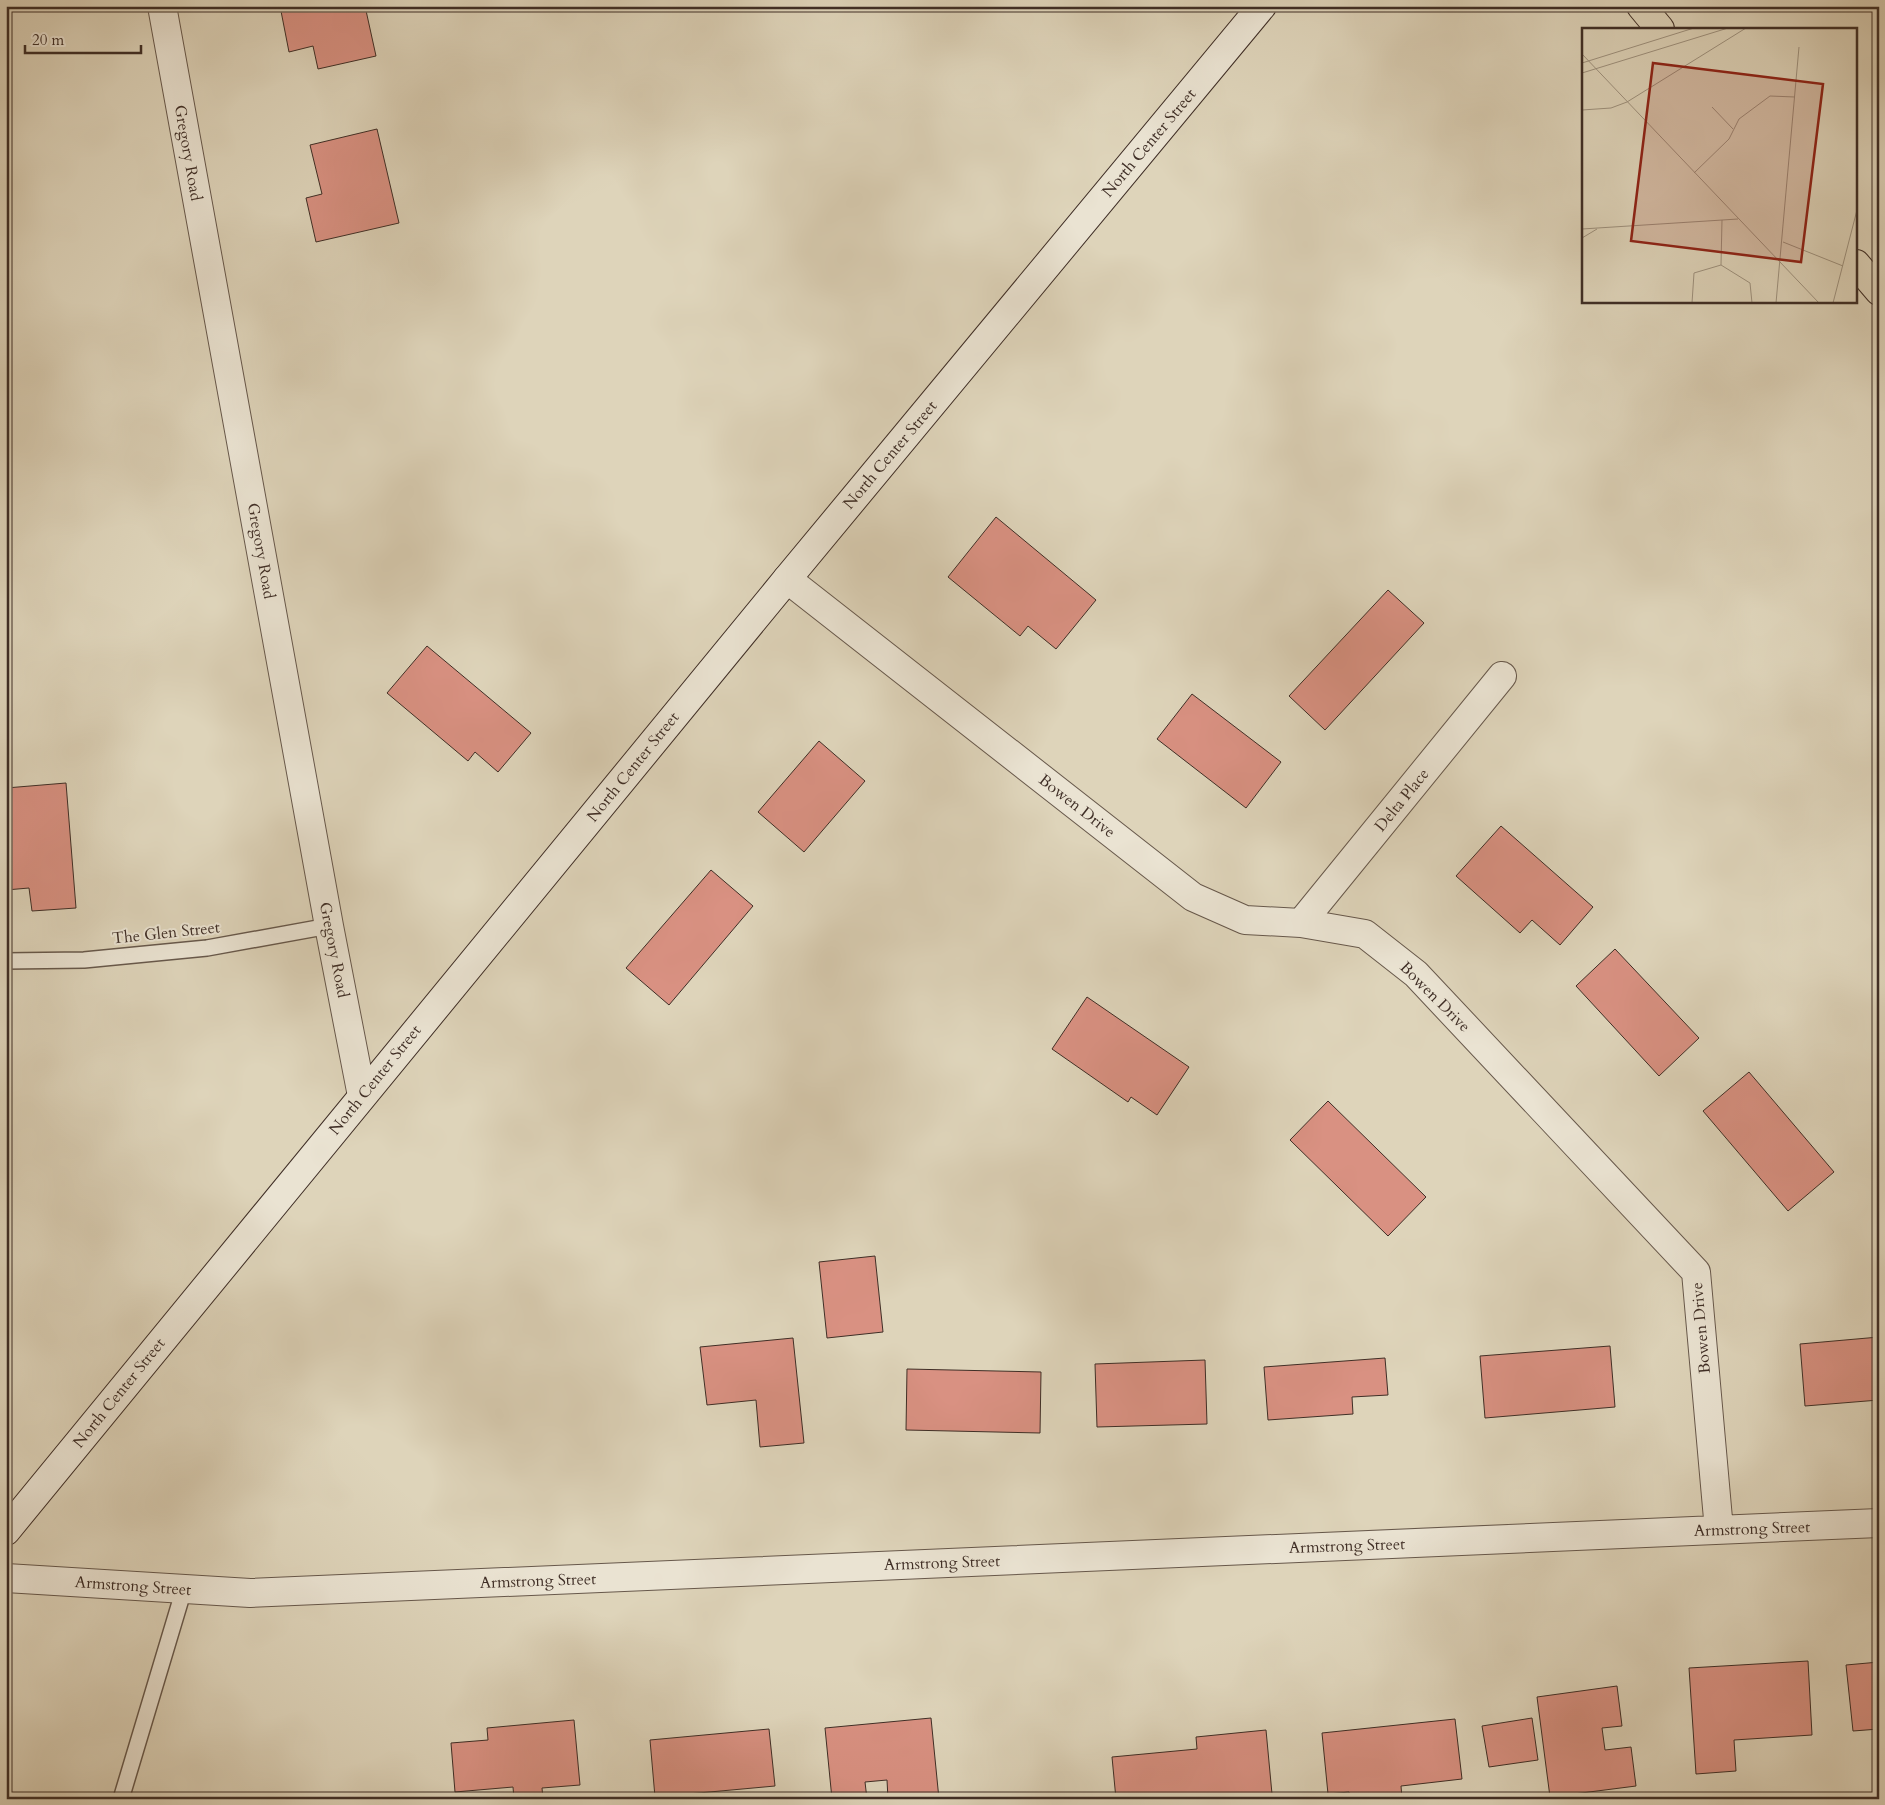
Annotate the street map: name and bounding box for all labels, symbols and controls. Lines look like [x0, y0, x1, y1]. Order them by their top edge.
scale bar [25, 22, 141, 54]
inset map [1582, 28, 1858, 302]
text: 20 m [32, 30, 64, 50]
street label: North Center Street [1097, 84, 1201, 202]
street label: Gregory Road [169, 103, 207, 203]
street label: North Center Street [838, 396, 942, 514]
street label: Gregory Road [242, 501, 280, 601]
street label: North Center Street [582, 707, 684, 827]
street label: Delta Place [1370, 764, 1434, 836]
street label: Bowen Drive [1034, 769, 1120, 843]
street label: Gregory Road [314, 900, 354, 1000]
street label: The Glen Street [111, 916, 221, 950]
street label: Bowen Drive [1395, 957, 1475, 1037]
street label: North Center Street [324, 1020, 426, 1140]
street label: Bowen Drive [1686, 1281, 1716, 1375]
street label: North Center Street [68, 1333, 170, 1453]
street label: Armstrong Street [1693, 1516, 1811, 1542]
street label: Armstrong Street [1288, 1533, 1406, 1559]
street label: Armstrong Street [883, 1550, 1001, 1576]
street label: Armstrong Street [479, 1568, 597, 1594]
street label: Armstrong Street [74, 1571, 192, 1601]

